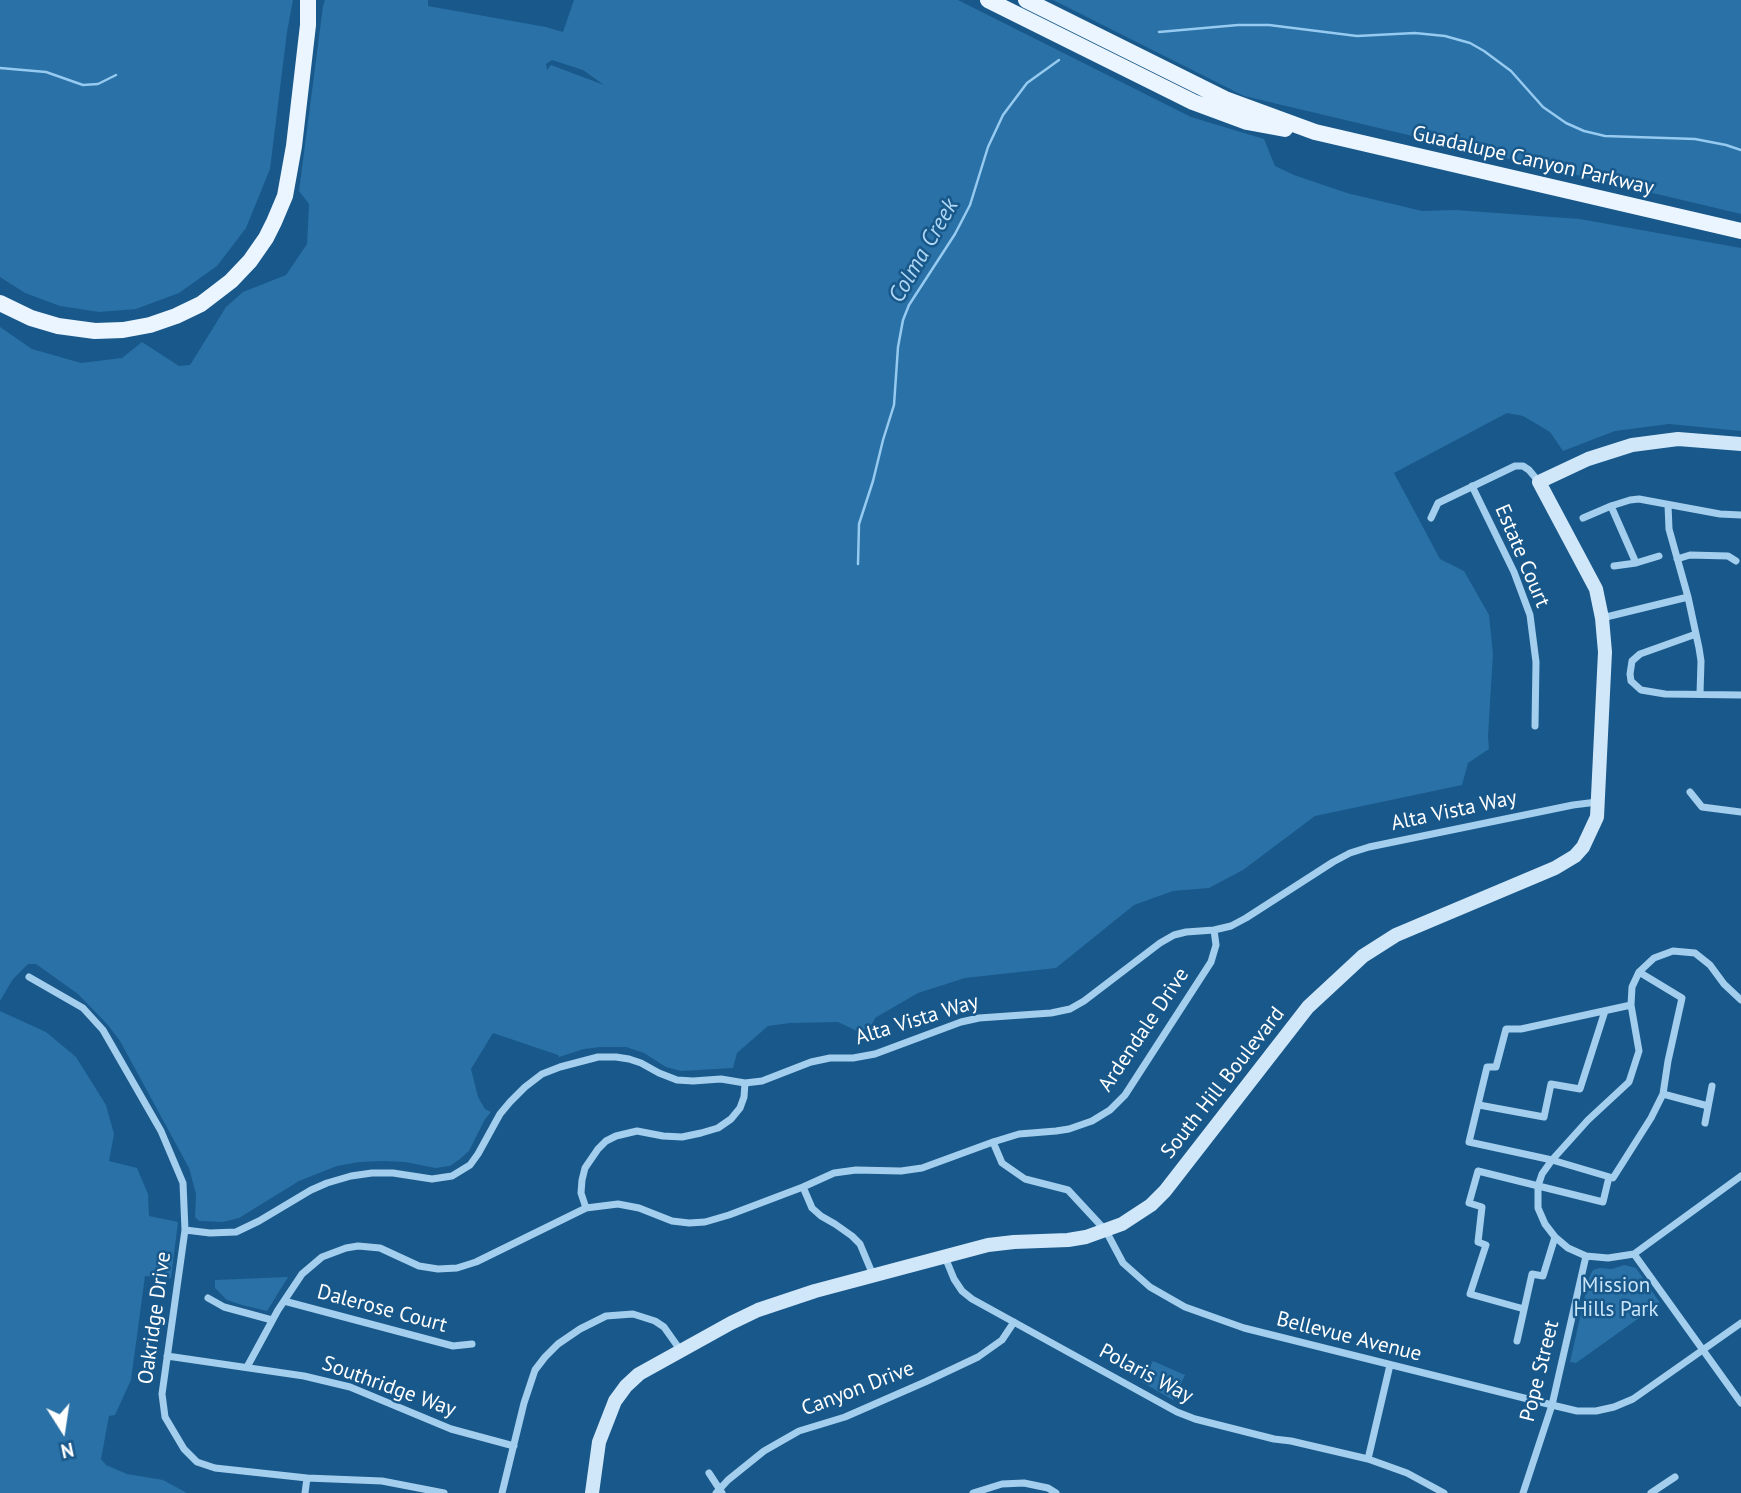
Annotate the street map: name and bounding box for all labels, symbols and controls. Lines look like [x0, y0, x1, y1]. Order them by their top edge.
street label: Guadalupe Canyon Parkway [1410, 121, 1656, 201]
water label: Colma Creek [883, 194, 965, 308]
street label: Estate Court [1489, 501, 1555, 611]
street label: Alta Vista Way [1389, 785, 1519, 837]
street label: Ardendale Drive [1093, 963, 1195, 1097]
street label: Alta Vista Way [852, 989, 982, 1051]
street label: South Hill Boulevard [1156, 1002, 1290, 1164]
street label: Oakridge Drive [133, 1250, 177, 1386]
park label: Mission Hills Park [1573, 1273, 1659, 1323]
street label: Dalerose Court [314, 1280, 450, 1338]
street label: Bellevue Avenue [1274, 1307, 1424, 1367]
street label: Pope Street [1515, 1318, 1565, 1424]
street label: Polaris Way [1095, 1339, 1197, 1409]
street label: Southridge Way [319, 1351, 459, 1423]
street label: Canyon Drive [798, 1356, 918, 1422]
north arrow [28, 1395, 98, 1465]
text: N [59, 1438, 76, 1464]

